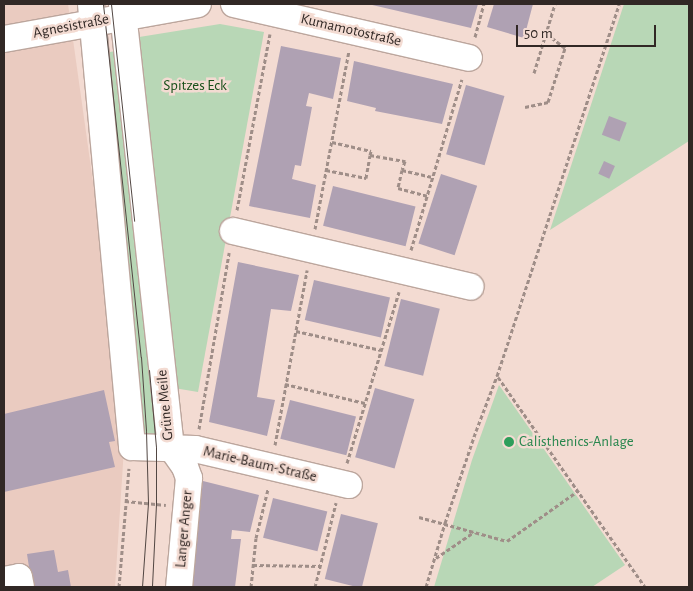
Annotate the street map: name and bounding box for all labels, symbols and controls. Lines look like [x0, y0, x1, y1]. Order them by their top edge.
street label: Agnesistraße [31, 10, 111, 42]
street label: Kumamotostraße [299, 10, 403, 50]
scale bar [518, 15, 658, 47]
text: 50 m [524, 26, 553, 41]
park label: Spitzes Eck [163, 77, 227, 95]
street label: Grüne Meile [153, 369, 177, 441]
place label: Calisthenics-Anlage [519, 433, 634, 451]
marker: Calisthenics-Anlage [503, 436, 515, 448]
street label: Marie-Baum-Straße [202, 442, 318, 486]
street label: Langer Anger [172, 490, 196, 568]

